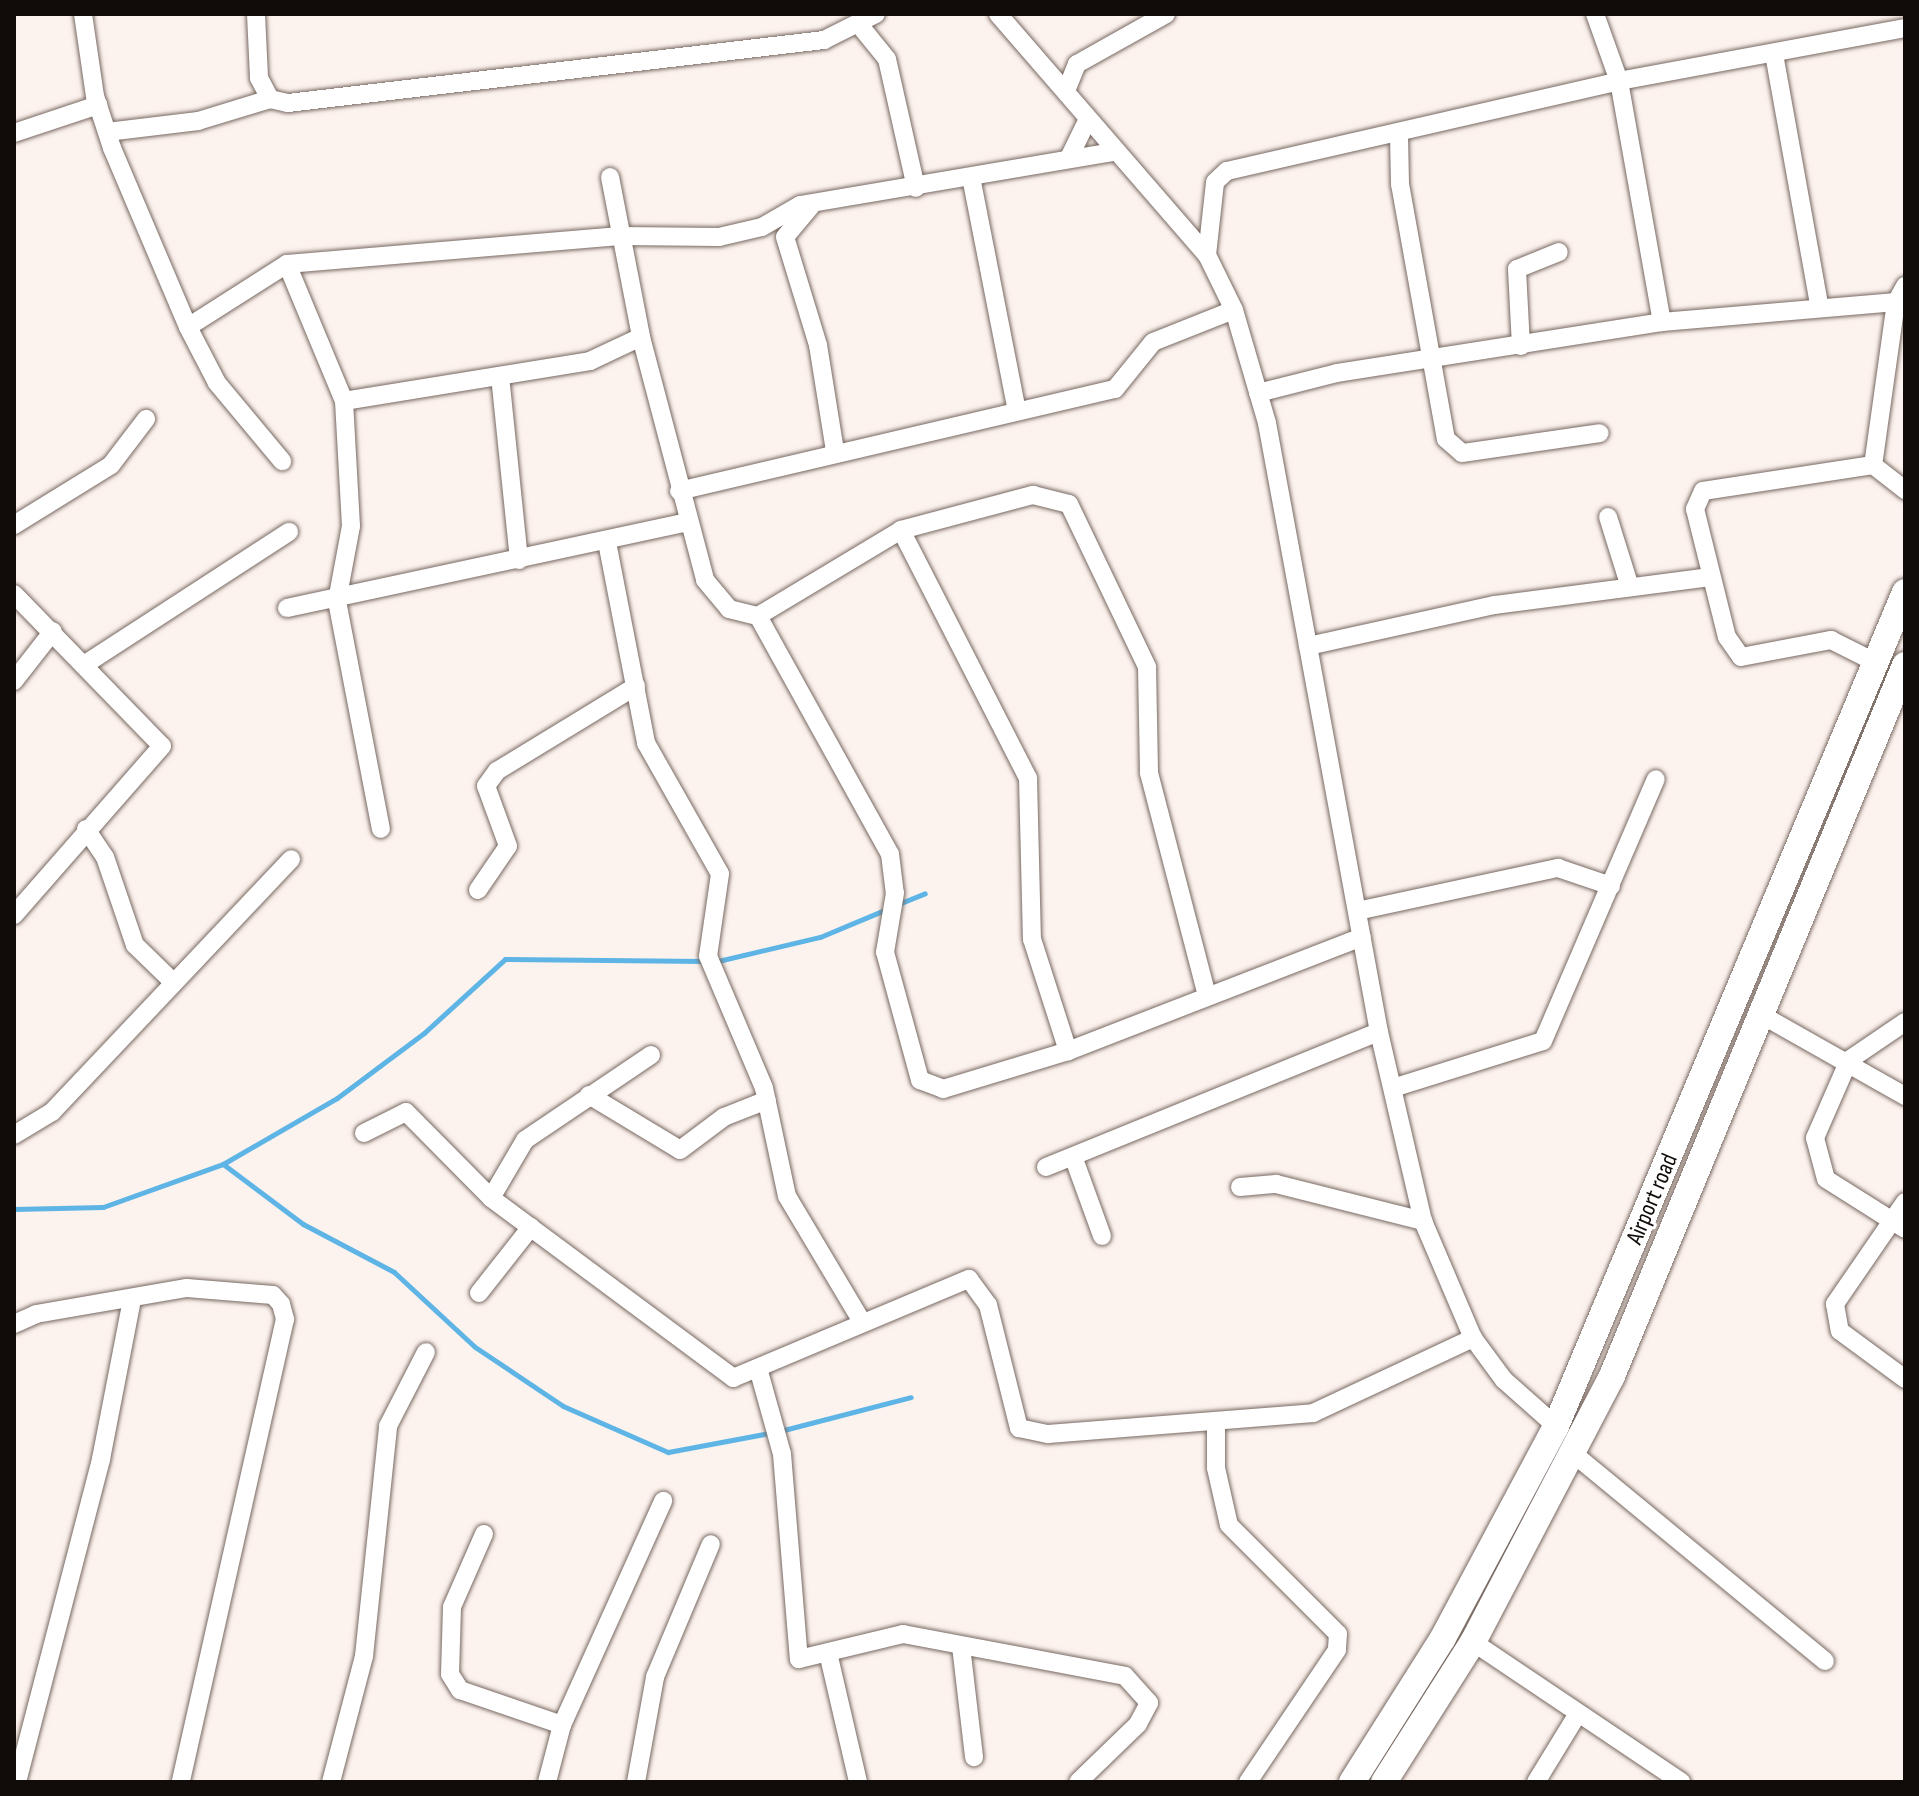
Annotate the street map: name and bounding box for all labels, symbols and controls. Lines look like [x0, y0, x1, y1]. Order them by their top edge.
street label: Airport road [1620, 1149, 1684, 1249]

